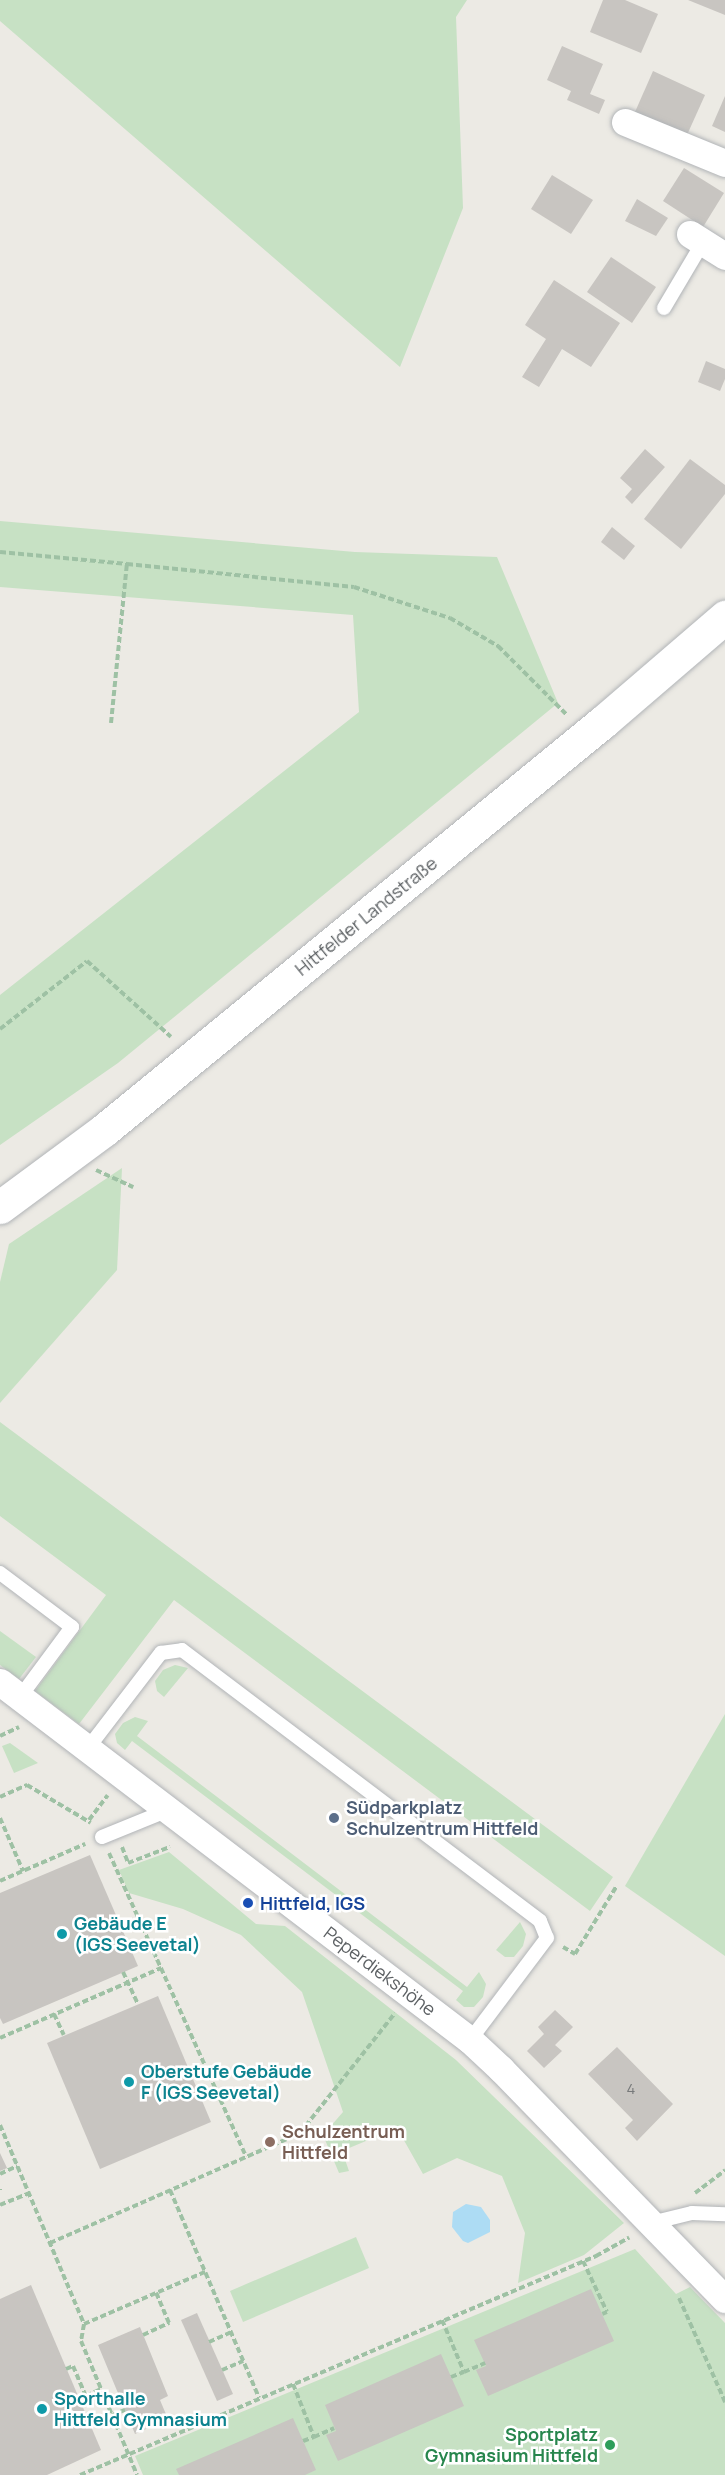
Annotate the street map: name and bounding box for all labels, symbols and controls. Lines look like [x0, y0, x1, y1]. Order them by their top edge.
street label: Hittfelder Landstraße [291, 852, 441, 980]
place label: Südparkplatz Schulzentrum Hittfeld [346, 1797, 538, 1840]
marker: Südparkplatz Schulzentrum Hittfeld [327, 1811, 341, 1825]
place label: Hittfeld, IGS [260, 1892, 365, 1914]
marker: Hittfeld, IGS [241, 1896, 255, 1910]
place label: Gebäude E (IGS Seevetal) [74, 1913, 201, 1956]
street label: Peperdiekshöhe [320, 1922, 440, 2020]
marker: Gebäude E (IGS Seevetal) [55, 1927, 69, 1941]
place label: Oberstufe Gebäude F (IGS Seevetal) [141, 2061, 312, 2104]
marker: Oberstufe Gebäude F (IGS Seevetal) [122, 2075, 136, 2089]
house number: 4 [627, 2080, 635, 2098]
place label: Schulzentrum Hittfeld [282, 2121, 405, 2164]
marker: Schulzentrum Hittfeld [263, 2135, 277, 2149]
place label: Sporthalle Hittfeld Gymnasium [54, 2388, 227, 2430]
marker: Sporthalle Hittfeld Gymnasium [35, 2402, 49, 2416]
place label: Sportplatz Gymnasium Hittfeld [425, 2424, 598, 2466]
marker: Sportplatz Gymnasium Hittfeld [603, 2438, 617, 2452]

